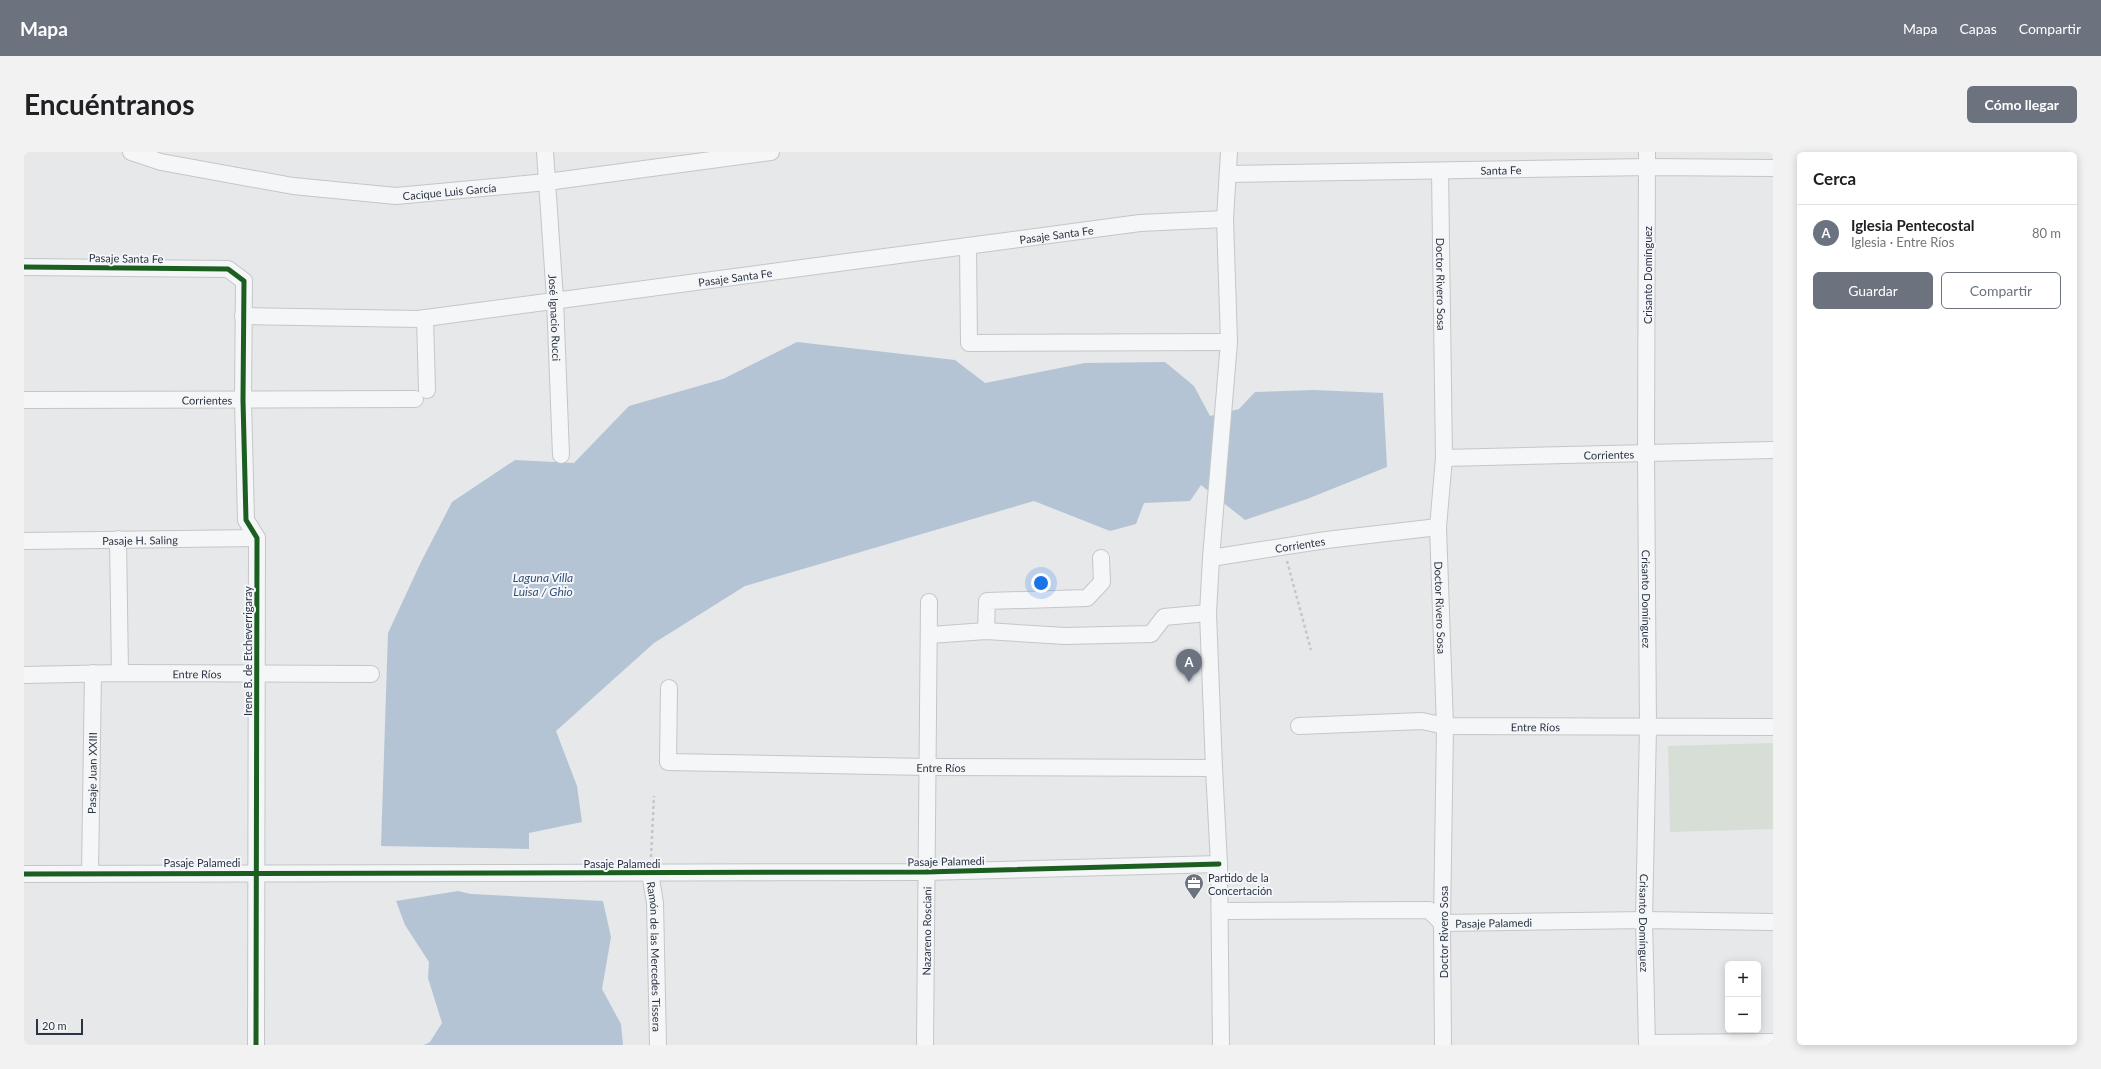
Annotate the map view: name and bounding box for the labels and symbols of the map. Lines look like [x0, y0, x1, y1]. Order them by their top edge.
street label: Santa Fe [1480, 163, 1522, 176]
street label: Cacique Luis García [402, 180, 497, 202]
street label: Pasaje Santa Fe [1018, 223, 1094, 245]
street label: Crisanto Domínguez [1641, 226, 1654, 324]
street label: Doctor Rivero Sosa [1434, 238, 1449, 330]
street label: Pasaje Santa Fe [89, 251, 164, 265]
street label: Pasaje Santa Fe [697, 265, 773, 288]
street label: José Ignacio Rucci [547, 274, 564, 362]
street label: Corrientes [182, 393, 233, 406]
street label: Corrientes [1584, 447, 1635, 461]
street label: Pasaje H. Saling [102, 533, 178, 546]
street label: Corrientes [1274, 534, 1326, 554]
street label: Crisanto Domínguez [1640, 550, 1654, 648]
street label: Doctor Rivero Sosa [1433, 561, 1449, 654]
water label: Laguna Villa Luisa / Ghio [513, 570, 573, 599]
your location [1031, 573, 1051, 593]
street label: Irene B. de Etcheverrigaray [241, 586, 254, 716]
pin: A [1176, 649, 1202, 682]
street label: Entre Ríos [172, 667, 222, 680]
street label: Entre Ríos [1511, 720, 1560, 733]
street label: Pasaje Juan XXIII [84, 732, 99, 814]
street label: Entre Ríos [916, 760, 966, 774]
street label: Pasaje Palamedi [907, 854, 985, 868]
street label: Pasaje Palamedi [163, 856, 241, 869]
street label: Pasaje Palamedi [583, 857, 661, 870]
place label: Partido de la Concertación [1208, 871, 1272, 897]
office icon: Partido de la Concertación [1183, 872, 1205, 900]
street label: Crisanto Domínguez [1637, 874, 1652, 972]
street label: Ramón de las Mercedes Tissera [645, 880, 664, 1032]
street label: Nazareno Rosciani [919, 886, 933, 975]
street label: Doctor Rivero Sosa [1437, 886, 1450, 978]
street label: Pasaje Palamedi [1455, 915, 1533, 929]
scale bar [36, 1017, 83, 1036]

